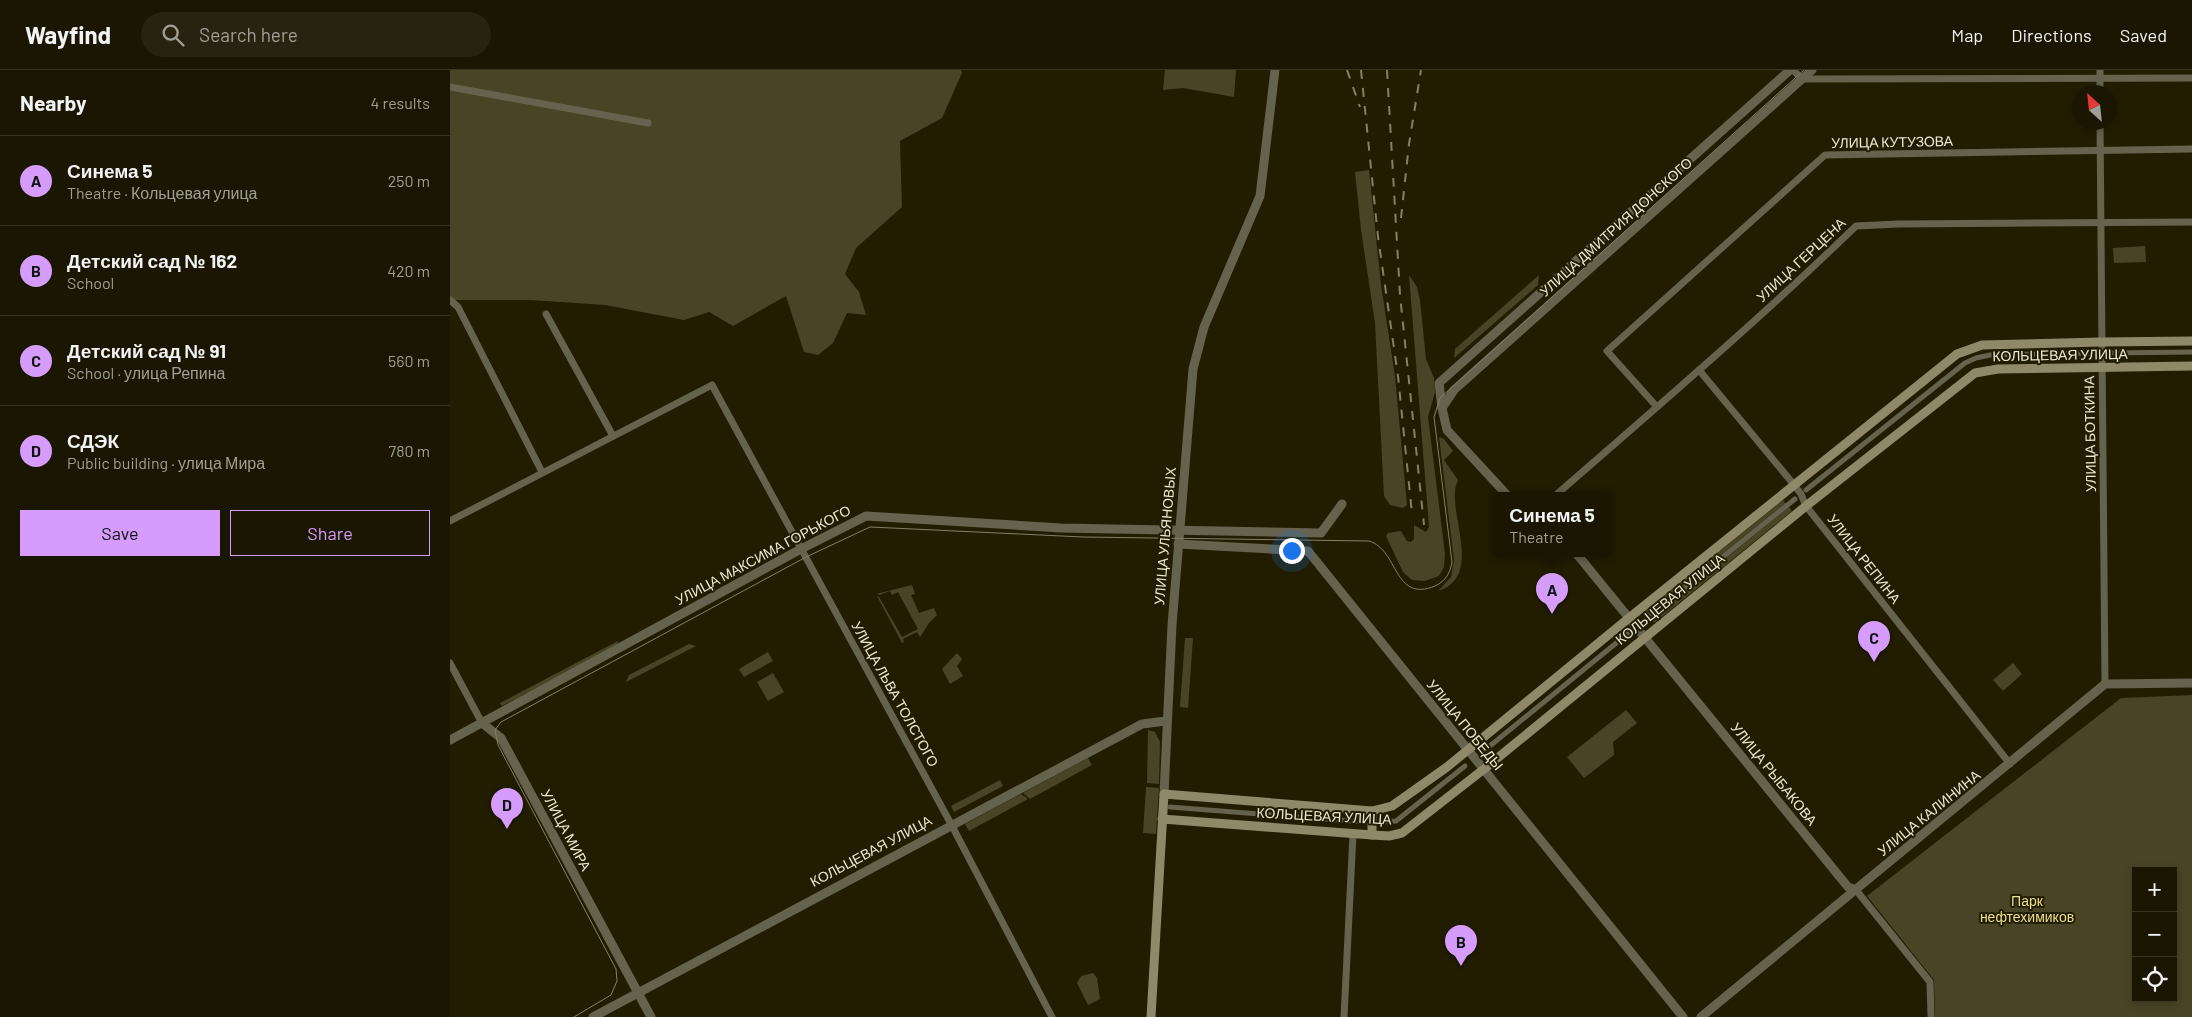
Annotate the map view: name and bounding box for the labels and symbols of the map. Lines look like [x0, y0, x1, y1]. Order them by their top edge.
north arrow [2072, 85, 2117, 130]
street label: УЛИЦА КУТУЗОВА [1831, 132, 1954, 151]
street label: УЛИЦА ДМИТРИЯ ДОНСКОГО [1536, 154, 1696, 300]
street label: УЛИЦА ГЕРЦЕНА [1753, 214, 1849, 305]
street label: КОЛЬЦЕВАЯ УЛИЦА [1992, 345, 2128, 364]
street label: УЛИЦА БОТКИНА [2080, 375, 2099, 492]
street label: УЛИЦА УЛЬЯНОВЫХ [1150, 466, 1179, 606]
street label: УЛИЦА МАКСИМА ГОРЬКОГО [672, 501, 853, 608]
street label: УЛИЦА РЕПИНА [1824, 511, 1905, 607]
your location [1279, 538, 1305, 564]
street label: КОЛЬЦЕВАЯ УЛИЦА [1612, 549, 1728, 648]
pin: A [1536, 573, 1568, 614]
street label: УЛИЦА ЛЬВА ТОЛСТОГО [848, 618, 943, 769]
pin: C [1858, 621, 1890, 662]
street label: УЛИЦА ПОБЕДЫ [1424, 676, 1507, 773]
street label: УЛИЦА РЫБАКОВА [1728, 719, 1821, 829]
street label: УЛИЦА КАЛИНИНА [1874, 766, 1984, 859]
street label: УЛИЦА МИРА [538, 786, 595, 874]
pin: D [491, 788, 523, 829]
street label: КОЛЬЦЕВАЯ УЛИЦА [1256, 803, 1393, 828]
street label: КОЛЬЦЕВАЯ УЛИЦА [807, 811, 935, 890]
park label: Парк нефтехимиков [1980, 892, 2074, 925]
pin: B [1445, 925, 1477, 966]

